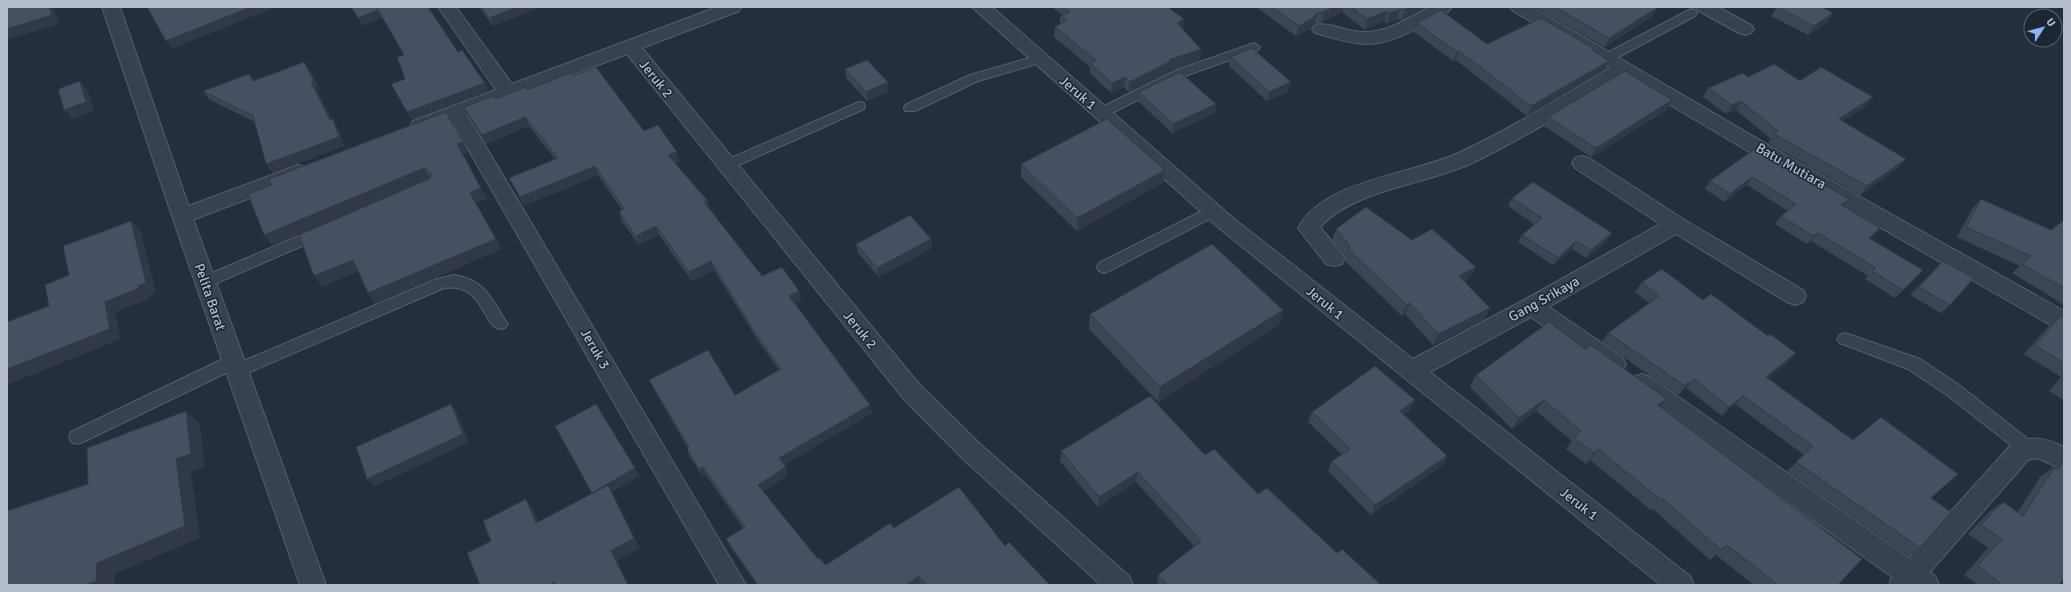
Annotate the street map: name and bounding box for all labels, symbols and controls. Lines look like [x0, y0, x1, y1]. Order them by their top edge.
north arrow [2023, 8, 2063, 48]
text: U [2043, 16, 2058, 29]
street label: Jeruk 2 [636, 57, 676, 101]
street label: Jeruk 1 [1056, 72, 1100, 114]
street label: Batu Mutiara [1753, 139, 1829, 193]
street label: Pelita Barat [191, 261, 229, 333]
street label: Gang Srikaya [1506, 273, 1582, 325]
street label: Jeruk 1 [1303, 283, 1347, 323]
street label: Jeruk 2 [840, 308, 880, 352]
street label: Jeruk 3 [577, 326, 613, 372]
street label: Jeruk 1 [1557, 484, 1601, 524]

